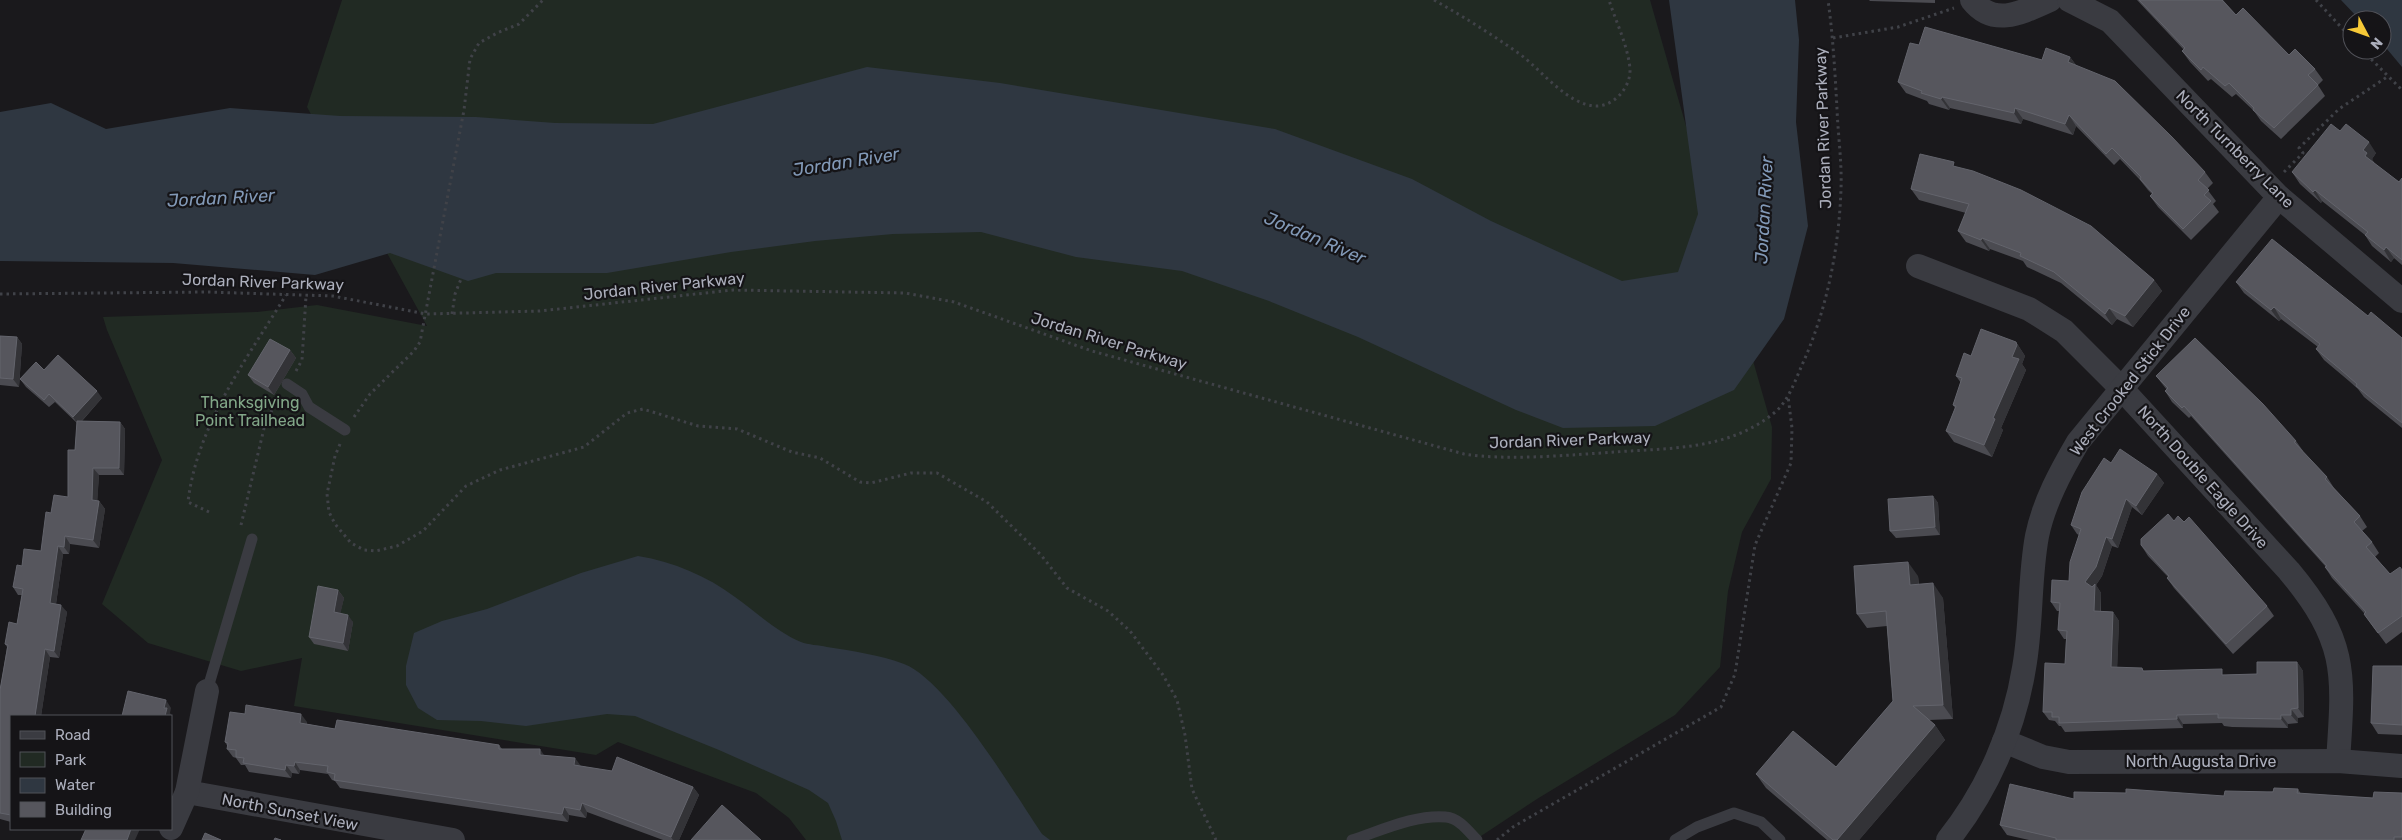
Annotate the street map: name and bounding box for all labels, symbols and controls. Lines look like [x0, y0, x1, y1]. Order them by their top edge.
north arrow [2342, 10, 2392, 60]
text: N [2367, 34, 2386, 53]
street label: Jordan River Parkway [1811, 47, 1835, 209]
street label: North Turnberry Lane [2172, 86, 2298, 212]
water label: Jordan River [791, 143, 902, 181]
water label: Jordan River [1750, 155, 1778, 264]
water label: Jordan River [167, 184, 276, 212]
water label: Jordan River [1261, 207, 1370, 270]
street label: Jordan River Parkway [582, 268, 746, 304]
street label: Jordan River Parkway [182, 270, 344, 294]
street label: West Crooked Stick Drive [2066, 302, 2194, 460]
street label: Jordan River Parkway [1029, 308, 1189, 374]
park label: Thanksgiving Point Trailhead [195, 393, 305, 430]
street label: North Double Eagle Drive [2134, 402, 2272, 552]
street label: Jordan River Parkway [1489, 428, 1651, 452]
legend [10, 715, 172, 830]
text: Road [55, 726, 91, 744]
text: Park [55, 751, 86, 769]
street label: North Augusta Drive [2126, 752, 2277, 771]
text: Water [55, 776, 95, 794]
street label: North Sunset View [220, 789, 360, 835]
text: Building [55, 801, 112, 819]

